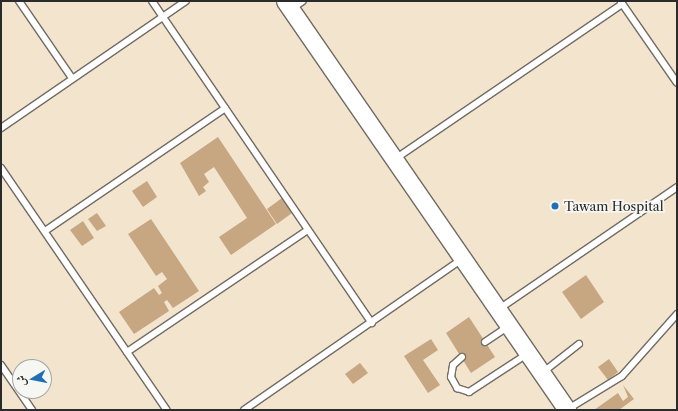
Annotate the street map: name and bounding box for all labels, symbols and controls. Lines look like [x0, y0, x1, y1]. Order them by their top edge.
place label: Tawam Hospital [564, 198, 664, 214]
marker: Tawam Hospital [549, 200, 561, 212]
north arrow [12, 359, 52, 399]
text: ش [13, 374, 29, 388]

